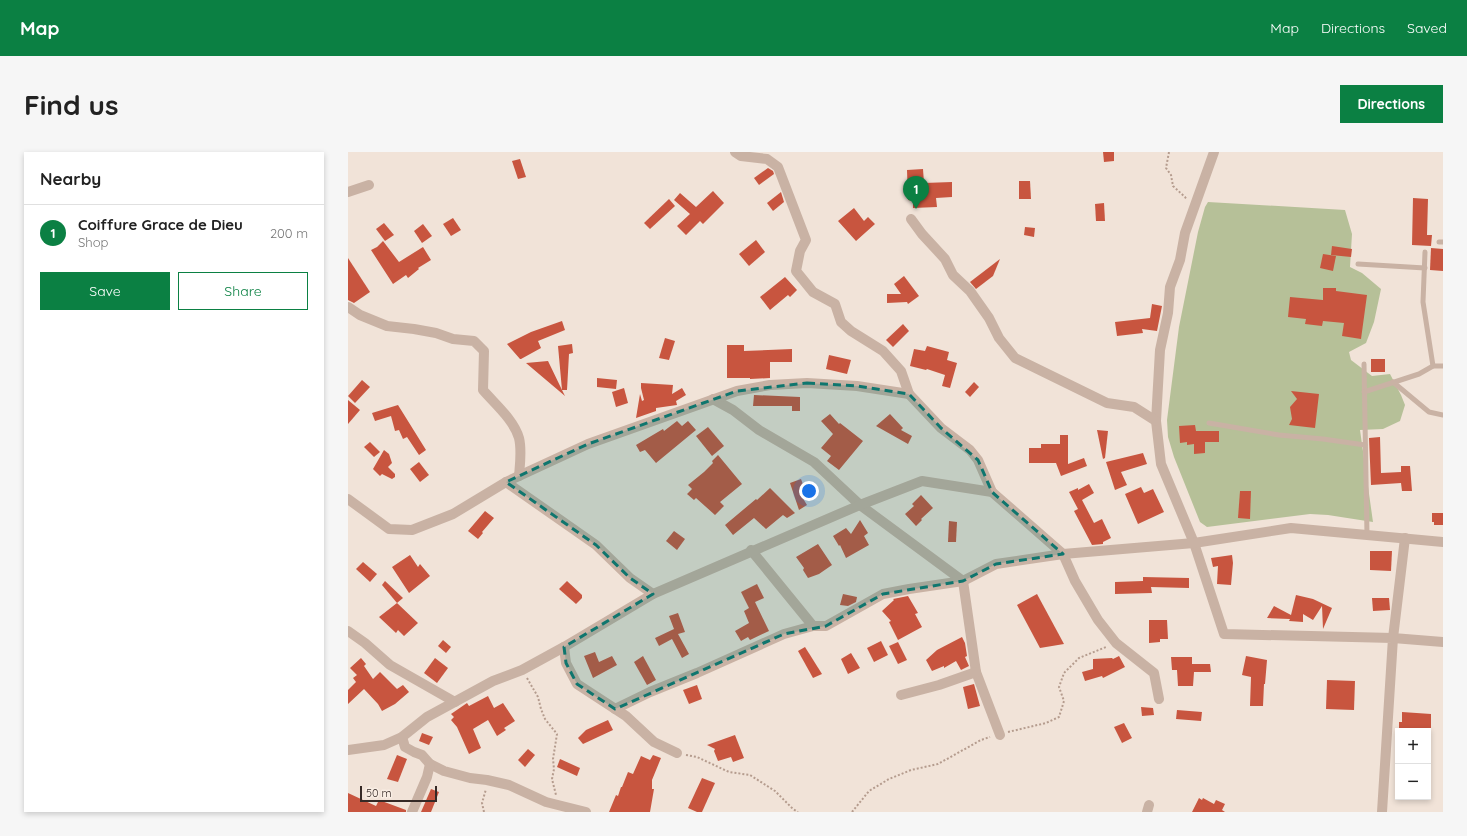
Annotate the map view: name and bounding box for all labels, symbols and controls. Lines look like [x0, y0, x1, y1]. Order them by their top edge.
text: Map [20, 16, 59, 40]
text: Map [1270, 19, 1299, 37]
text: Directions [1321, 19, 1385, 37]
text: Saved [1407, 19, 1447, 37]
button: Directions [1340, 85, 1443, 123]
text: Find us [24, 87, 118, 122]
text: Nearby [40, 168, 101, 189]
pin: 1 [903, 176, 929, 209]
text: Coiffure Grace de Dieu [78, 215, 243, 234]
text: 1 [50, 225, 56, 241]
text: 200 m [270, 225, 308, 241]
text: Shop [78, 234, 108, 250]
button: Save [40, 272, 170, 310]
button: Share [178, 272, 308, 310]
your location [799, 481, 819, 501]
map controls [1395, 728, 1431, 800]
button: + [1395, 728, 1431, 764]
button: − [1395, 764, 1431, 800]
scale bar [360, 784, 437, 803]
text: 50 m [366, 786, 392, 800]

